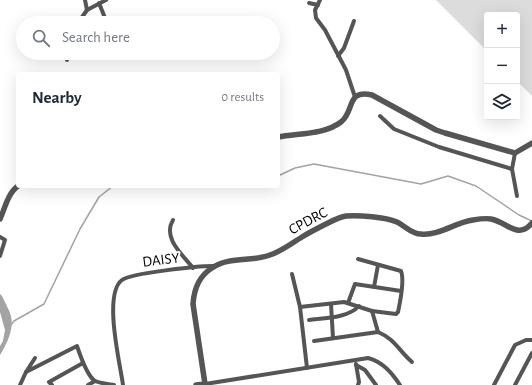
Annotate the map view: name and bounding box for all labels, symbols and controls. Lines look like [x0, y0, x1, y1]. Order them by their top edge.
map controls [484, 12, 520, 120]
button: + [484, 12, 520, 48]
search box [16, 16, 280, 60]
icon: search [30, 27, 52, 49]
text: Search here [62, 30, 130, 45]
button: − [484, 48, 520, 84]
button: layers [484, 84, 520, 120]
text: Nearby [32, 89, 82, 106]
text: 0 results [221, 91, 264, 104]
street label: CPDRC [286, 205, 330, 237]
street label: DAISY [142, 250, 180, 270]

